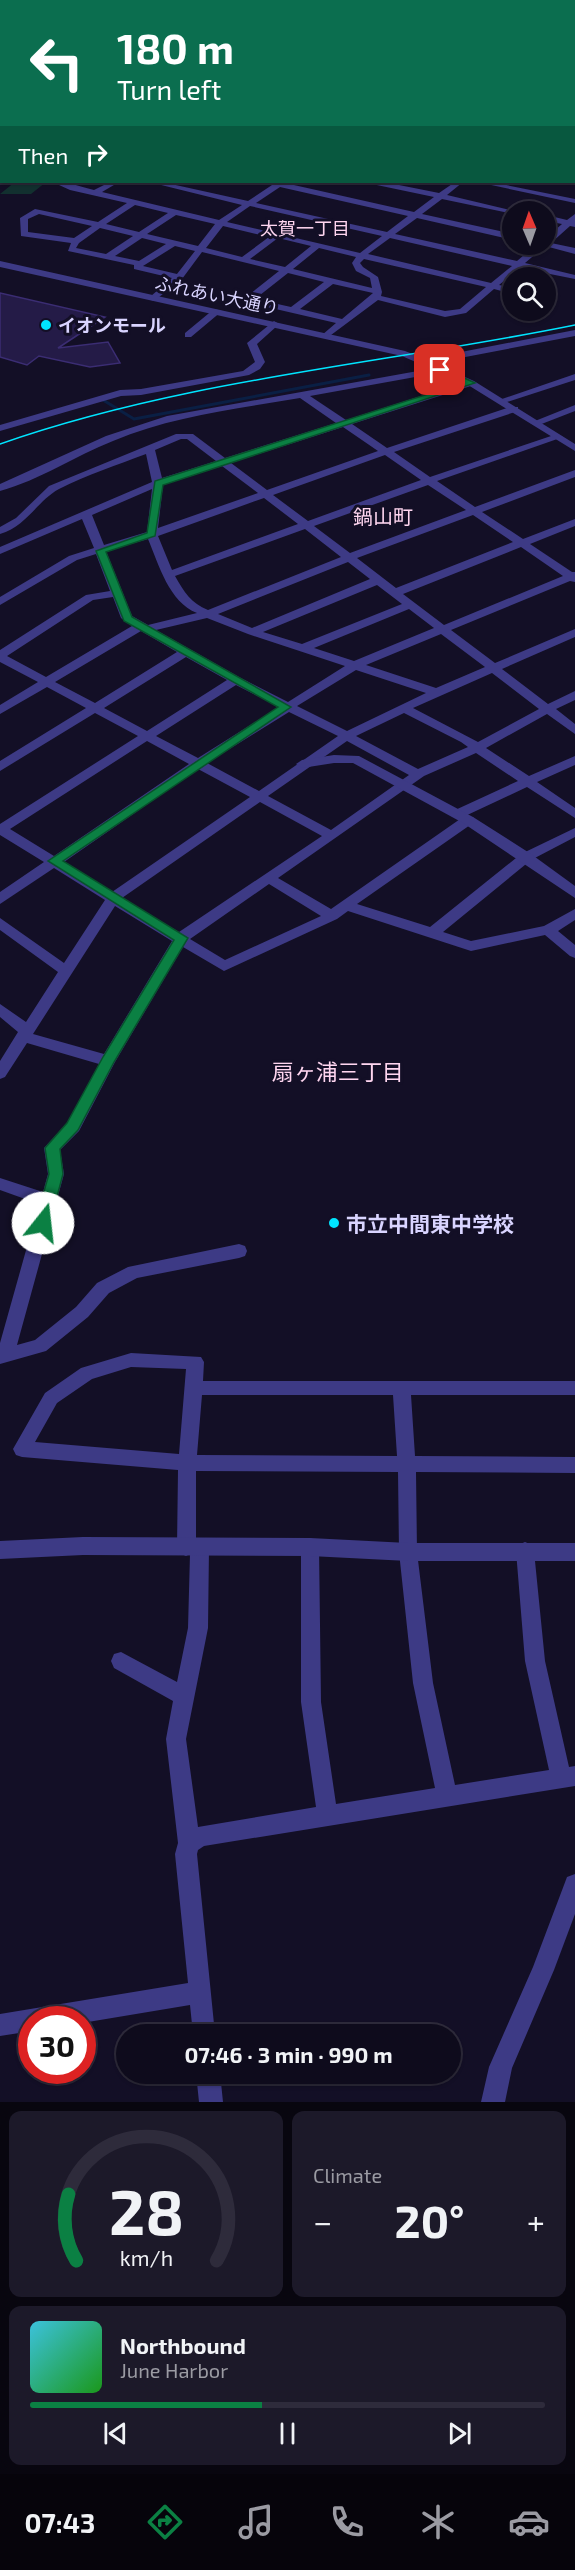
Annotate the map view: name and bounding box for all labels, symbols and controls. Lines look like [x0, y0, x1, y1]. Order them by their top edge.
text: 180 m [117, 22, 234, 72]
icon: left [18, 24, 96, 102]
text: Turn left [117, 73, 221, 105]
icon: right [80, 138, 113, 171]
text: Then [18, 142, 68, 168]
north arrow [502, 201, 556, 255]
map controls [502, 201, 556, 321]
district label: 太賀一丁目 [260, 217, 350, 239]
button: search [502, 267, 556, 321]
street label: ふれあい大通り [153, 271, 281, 319]
place label: イオンモール [58, 314, 166, 336]
marker: イオンモール [39, 318, 53, 332]
pin [414, 344, 465, 395]
icon: arrive [423, 353, 456, 386]
district label: 鍋山町 [353, 504, 413, 528]
district label: 扇ヶ浦三丁目 [272, 1058, 404, 1084]
position arrow [11, 1191, 75, 1255]
place label: 市立中間東中学校 [346, 1211, 514, 1236]
marker: 市立中間東中学校 [327, 1216, 341, 1230]
speed limit sign: 30 [18, 2006, 96, 2084]
text: 07:46 · 3 min · 990 m [184, 2041, 393, 2067]
text: Climate [313, 2163, 382, 2187]
text: 28 [108, 2173, 184, 2248]
text: 20° [395, 2193, 465, 2247]
text: − [313, 2201, 332, 2241]
text: + [527, 2201, 545, 2241]
text: km/h [119, 2245, 173, 2270]
text: Northbound [120, 2332, 246, 2358]
text: June Harbor [120, 2358, 228, 2382]
icon: previous [99, 2417, 132, 2450]
icon: pause [271, 2417, 304, 2450]
icon: next [443, 2417, 476, 2450]
icon: directions [144, 2501, 186, 2543]
icon: music [235, 2501, 277, 2543]
icon: phone [326, 2501, 368, 2543]
icon: climate [417, 2501, 459, 2543]
icon: car [508, 2501, 550, 2543]
text: 07:43 [25, 2506, 95, 2538]

